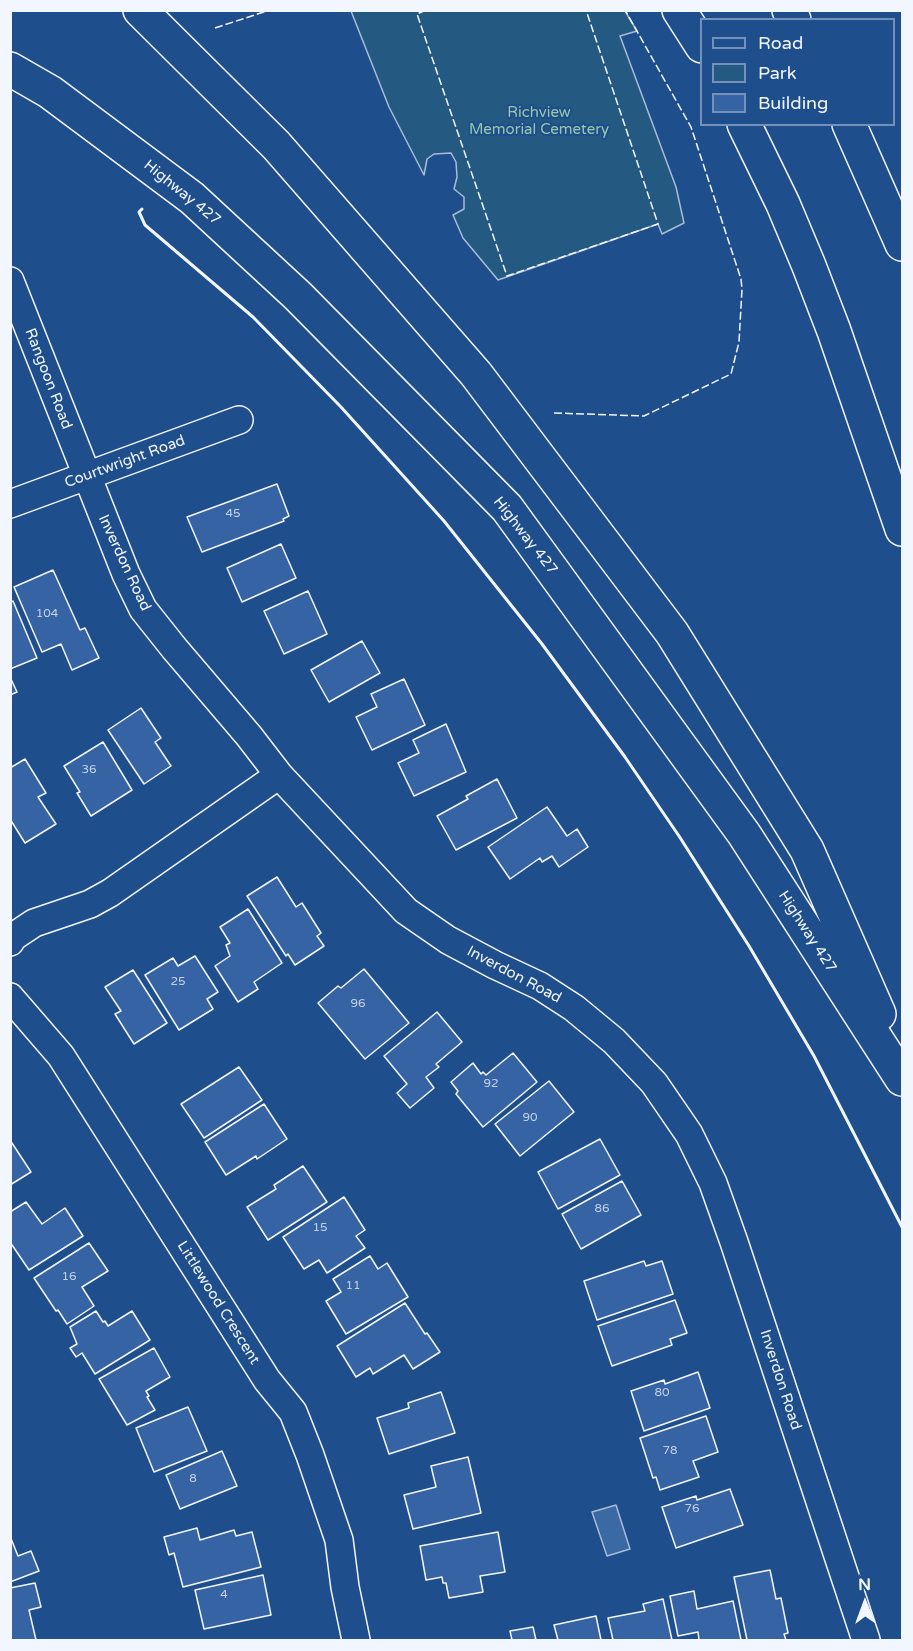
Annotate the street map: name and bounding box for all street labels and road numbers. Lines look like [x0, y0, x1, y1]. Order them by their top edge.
street label: Highway 427 [140, 157, 224, 229]
street label: Rangoon Road [20, 326, 76, 432]
street label: Courtwright Road [62, 432, 188, 492]
street label: Highway 427 [489, 494, 561, 578]
street label: Inverdon Road [94, 512, 154, 614]
street label: Highway 427 [774, 888, 840, 976]
street label: Inverdon Road [464, 943, 564, 1007]
street label: Littlewood Crescent [173, 1238, 263, 1368]
street label: Inverdon Road [755, 1328, 805, 1432]

